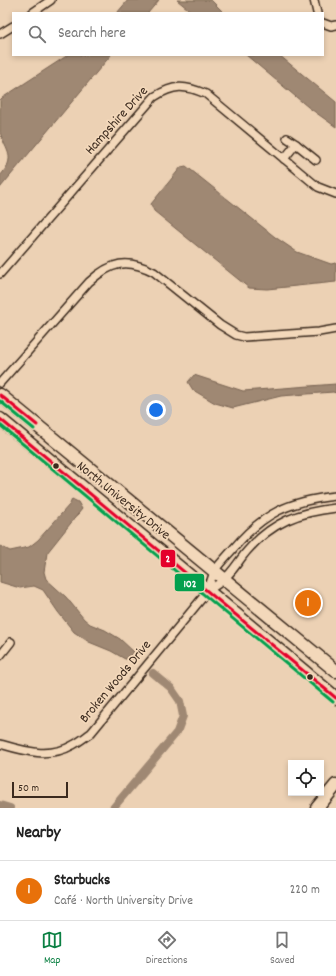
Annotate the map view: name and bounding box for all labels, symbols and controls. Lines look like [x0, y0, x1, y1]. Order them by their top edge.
search box [12, 12, 324, 56]
icon: search [26, 23, 48, 45]
text: Search here [58, 23, 126, 45]
street label: Hampshire Drive [81, 82, 153, 160]
your location [146, 400, 166, 420]
street label: North University Drive [72, 457, 174, 545]
unlabelled marker [51, 461, 61, 471]
line badge: 2 [160, 549, 176, 568]
text: 2 [166, 552, 171, 568]
line badge: 102 [174, 573, 205, 592]
text: 102 [183, 577, 197, 593]
pin: 1 [295, 588, 321, 618]
street label: Broken Woods Drive [75, 636, 157, 728]
unlabelled marker [305, 672, 315, 682]
map controls [288, 760, 324, 796]
button: locate [288, 760, 324, 796]
scale bar [12, 780, 68, 799]
text: 50 m [18, 781, 39, 797]
text: Nearby [16, 822, 60, 846]
text: Starbucks [54, 870, 110, 892]
text: 1 [28, 881, 30, 900]
text: 220 m [290, 881, 320, 900]
text: Café · North University Drive [54, 892, 193, 911]
tab: Map [41, 929, 63, 969]
tab: Directions [146, 929, 188, 969]
tab: Saved [270, 929, 295, 969]

